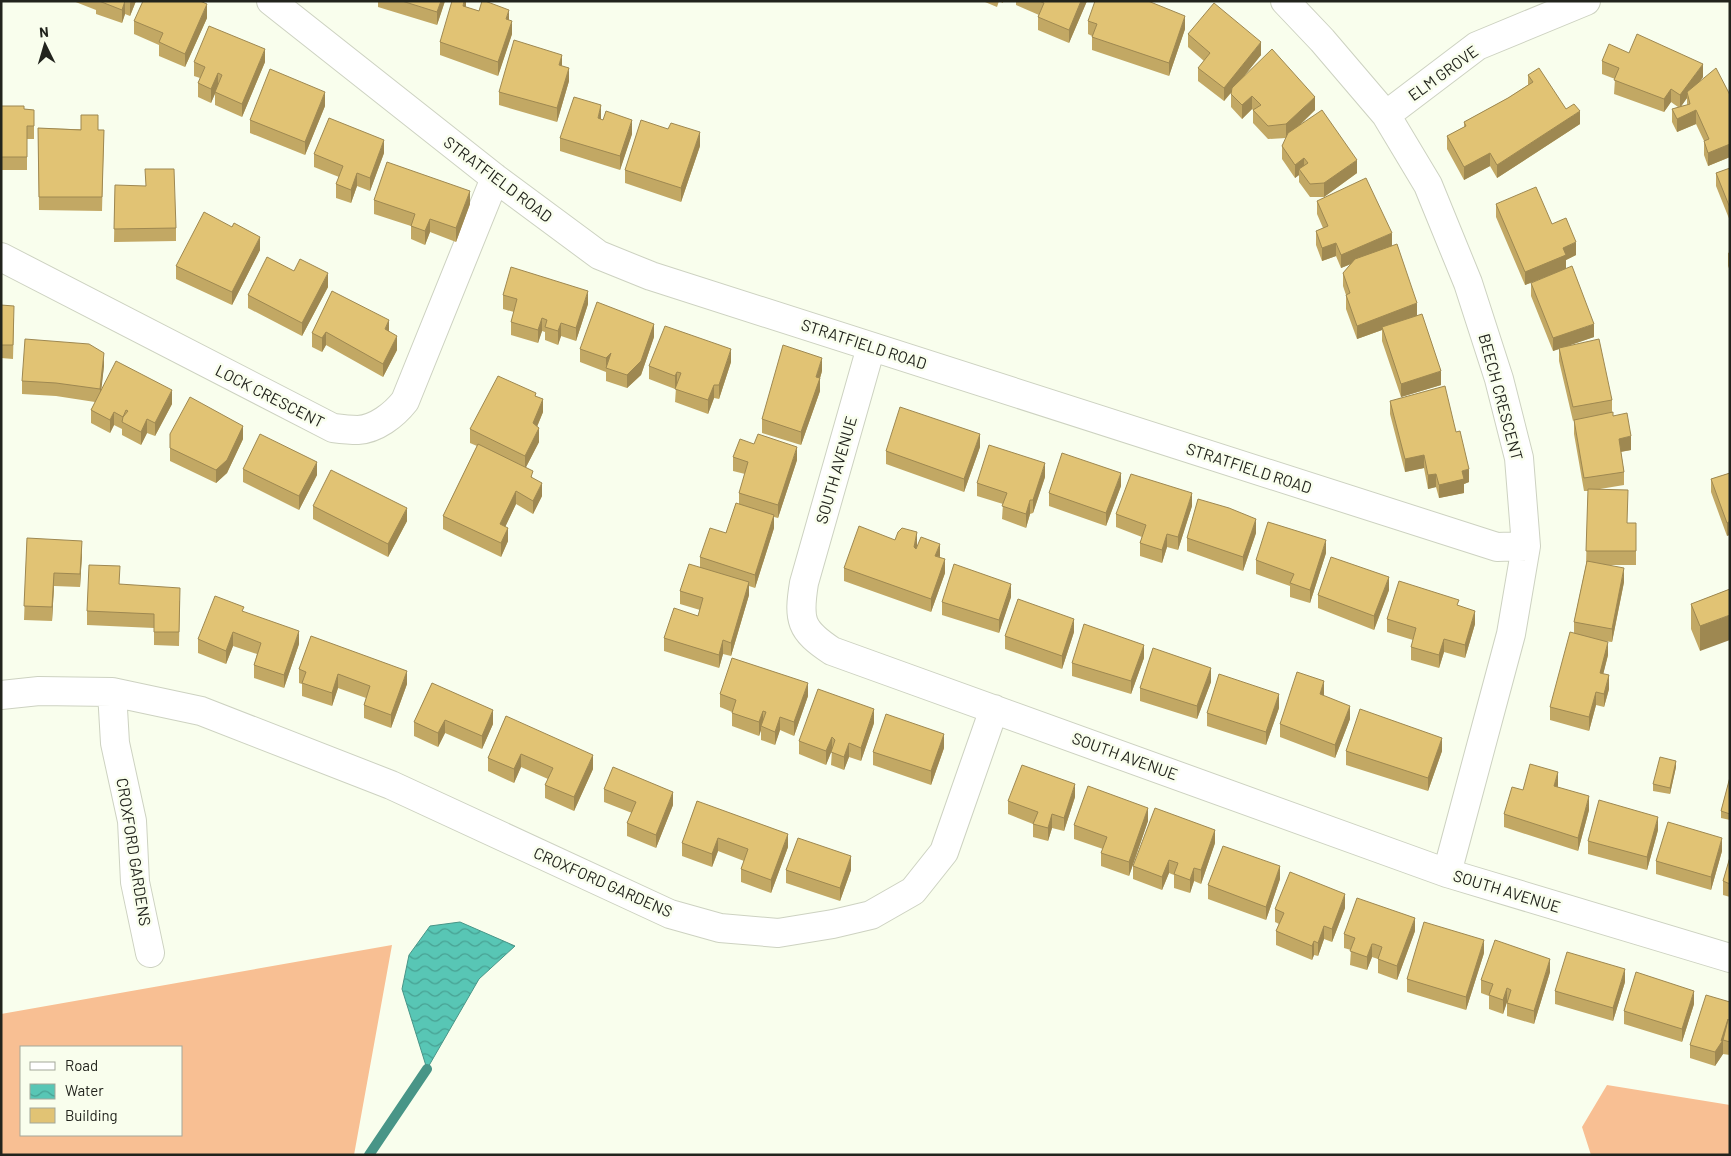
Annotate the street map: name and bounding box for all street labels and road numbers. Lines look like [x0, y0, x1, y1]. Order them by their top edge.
street label: ELM GROVE [1404, 41, 1481, 104]
street label: STRATFIELD ROAD [440, 132, 556, 226]
street label: STRATFIELD ROAD [799, 314, 929, 373]
street label: BEECH CRESCENT [1475, 331, 1528, 462]
street label: LOCK CRESCENT [213, 360, 328, 431]
street label: SOUTH AVENUE [811, 414, 860, 526]
street label: STRATFIELD ROAD [1184, 438, 1314, 497]
street label: SOUTH AVENUE [1070, 728, 1181, 783]
street label: CROXFORD GARDENS [113, 777, 156, 927]
street label: CROXFORD GARDENS [531, 842, 675, 921]
street label: SOUTH AVENUE [1451, 865, 1563, 916]

